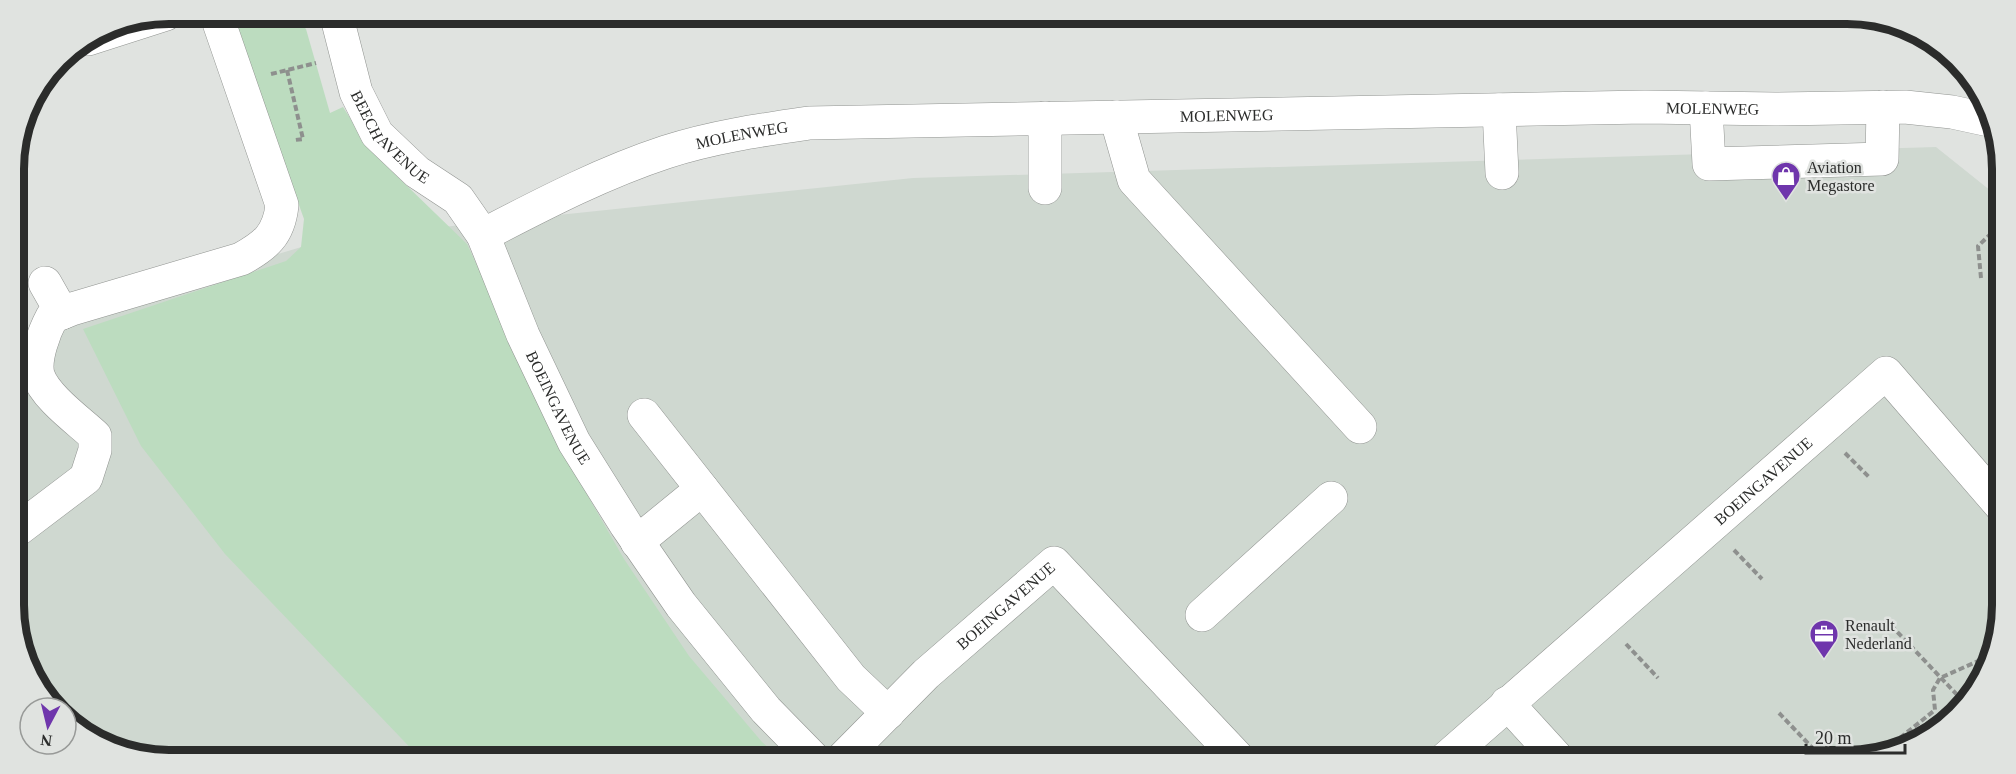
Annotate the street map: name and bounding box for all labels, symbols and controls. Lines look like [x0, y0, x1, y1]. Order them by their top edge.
street label: BEECHAVENUE [348, 88, 433, 187]
street label: MOLENWEG [1666, 99, 1760, 118]
street label: MOLENWEG [1180, 106, 1274, 125]
street label: MOLENWEG [694, 118, 789, 152]
place label: Aviation Megastore [1807, 159, 1875, 195]
shop icon: Aviation Megastore [1770, 160, 1802, 202]
street label: BOEINGAVENUE [523, 348, 594, 467]
street label: BOEINGAVENUE [1711, 434, 1816, 528]
street label: BOEINGAVENUE [953, 558, 1058, 653]
place label: Renault Nederland [1845, 617, 1912, 652]
office icon: Renault Nederland [1808, 618, 1840, 660]
north arrow [18, 696, 78, 756]
scale bar [1806, 717, 1905, 755]
text: 20 m [1815, 728, 1852, 748]
text: N [39, 731, 53, 750]

